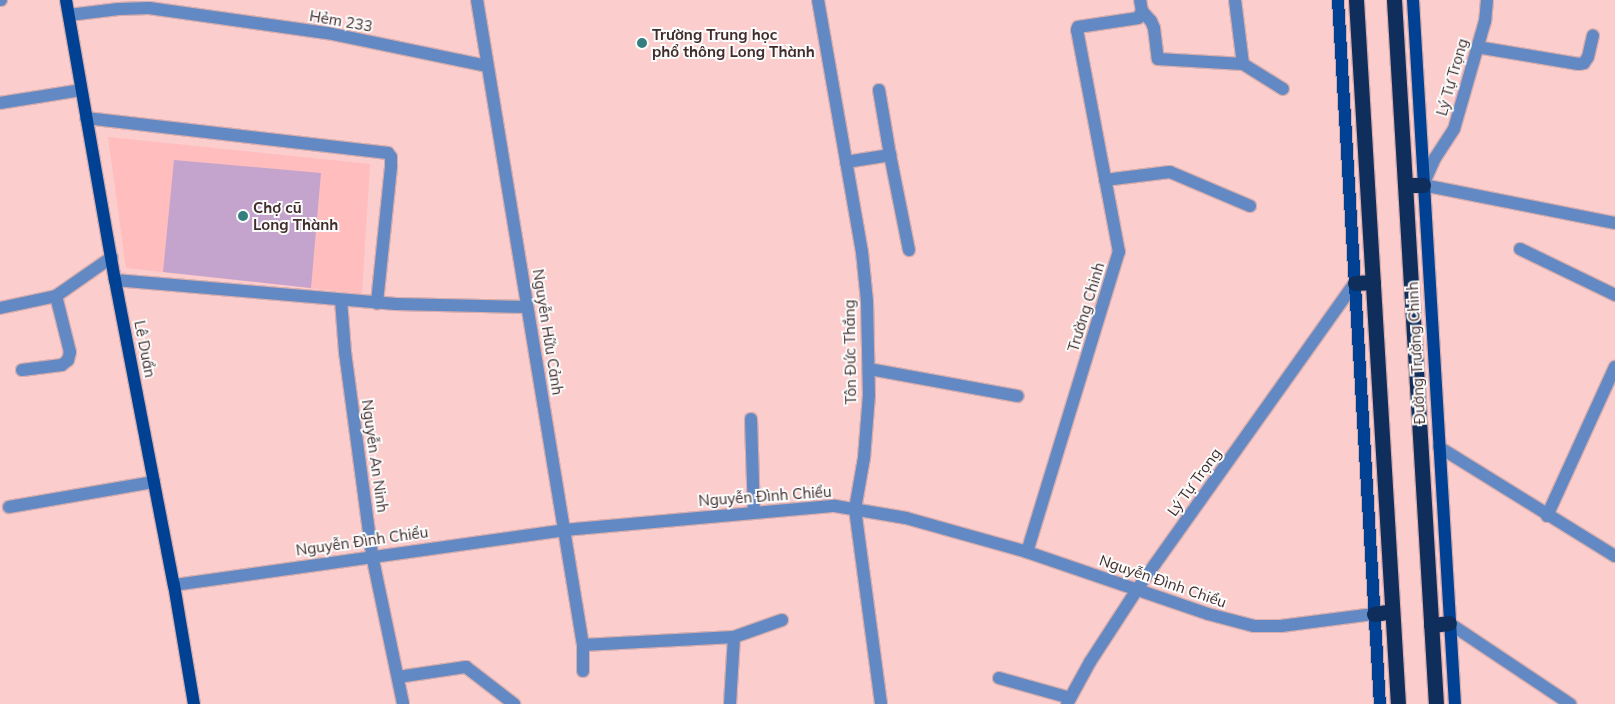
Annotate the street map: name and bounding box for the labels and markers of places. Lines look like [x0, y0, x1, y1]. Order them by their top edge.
place label: Trường Trung học phổ thông Long Thành [652, 25, 815, 60]
marker: Trường Trung học phổ thông Long Thành [636, 37, 648, 49]
place label: Chợ cũ Long Thành [253, 198, 338, 233]
marker: Chợ cũ Long Thành [237, 210, 249, 222]

